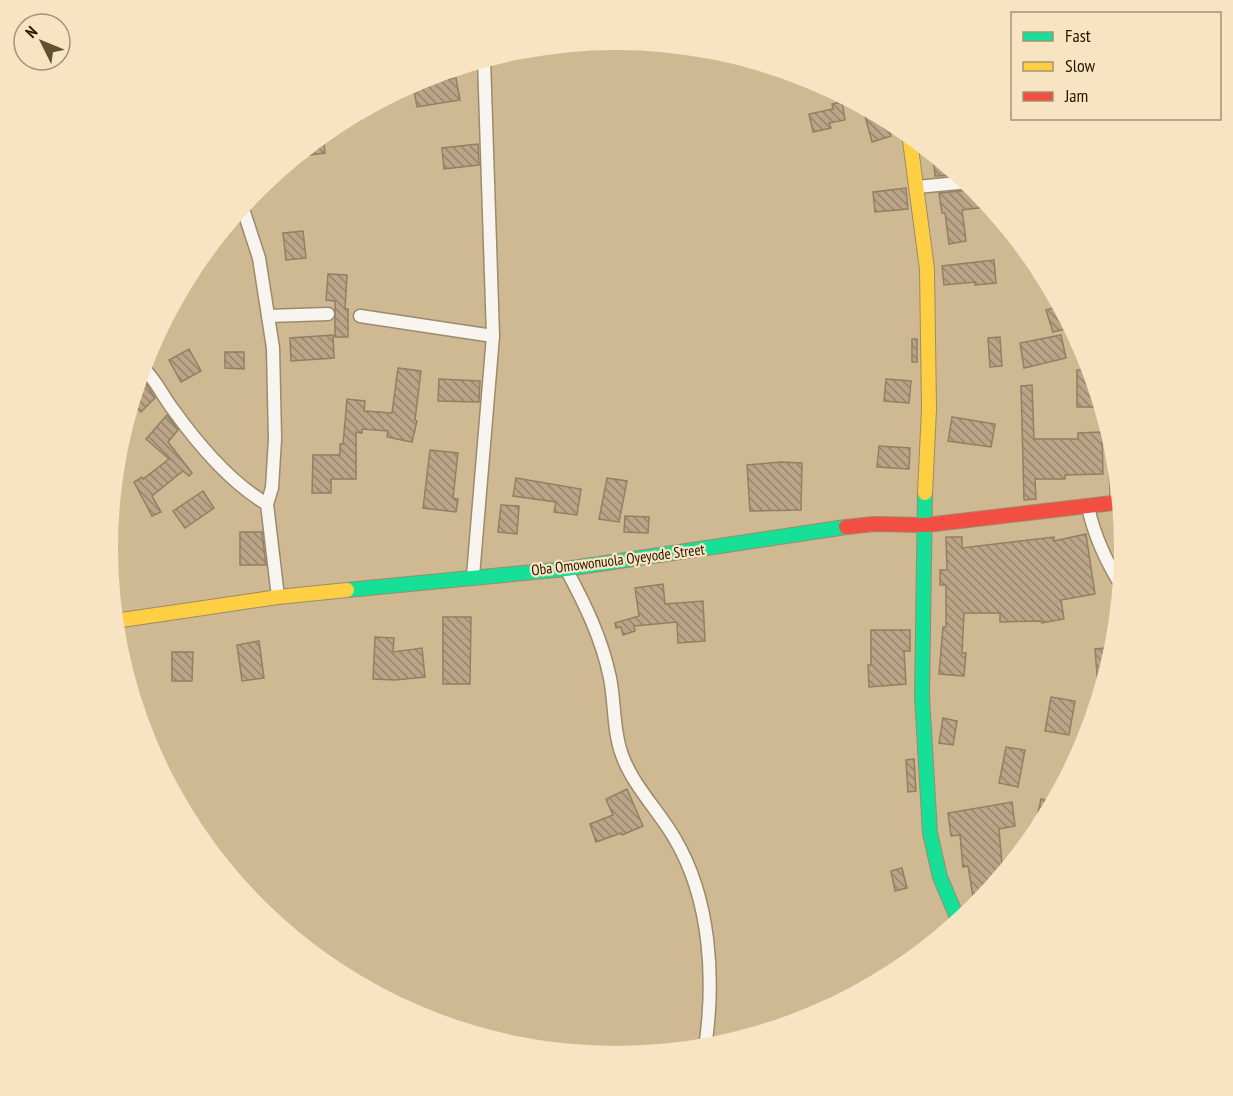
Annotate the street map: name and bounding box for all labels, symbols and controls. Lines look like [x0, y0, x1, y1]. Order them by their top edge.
north arrow [12, 12, 72, 72]
legend [1011, 12, 1221, 120]
text: N [21, 22, 41, 42]
text: Fast [1065, 24, 1091, 47]
text: Slow [1065, 54, 1096, 77]
text: Jam [1064, 84, 1088, 107]
street label: Oba Omowonuola Oyeyode Street [530, 539, 706, 580]

